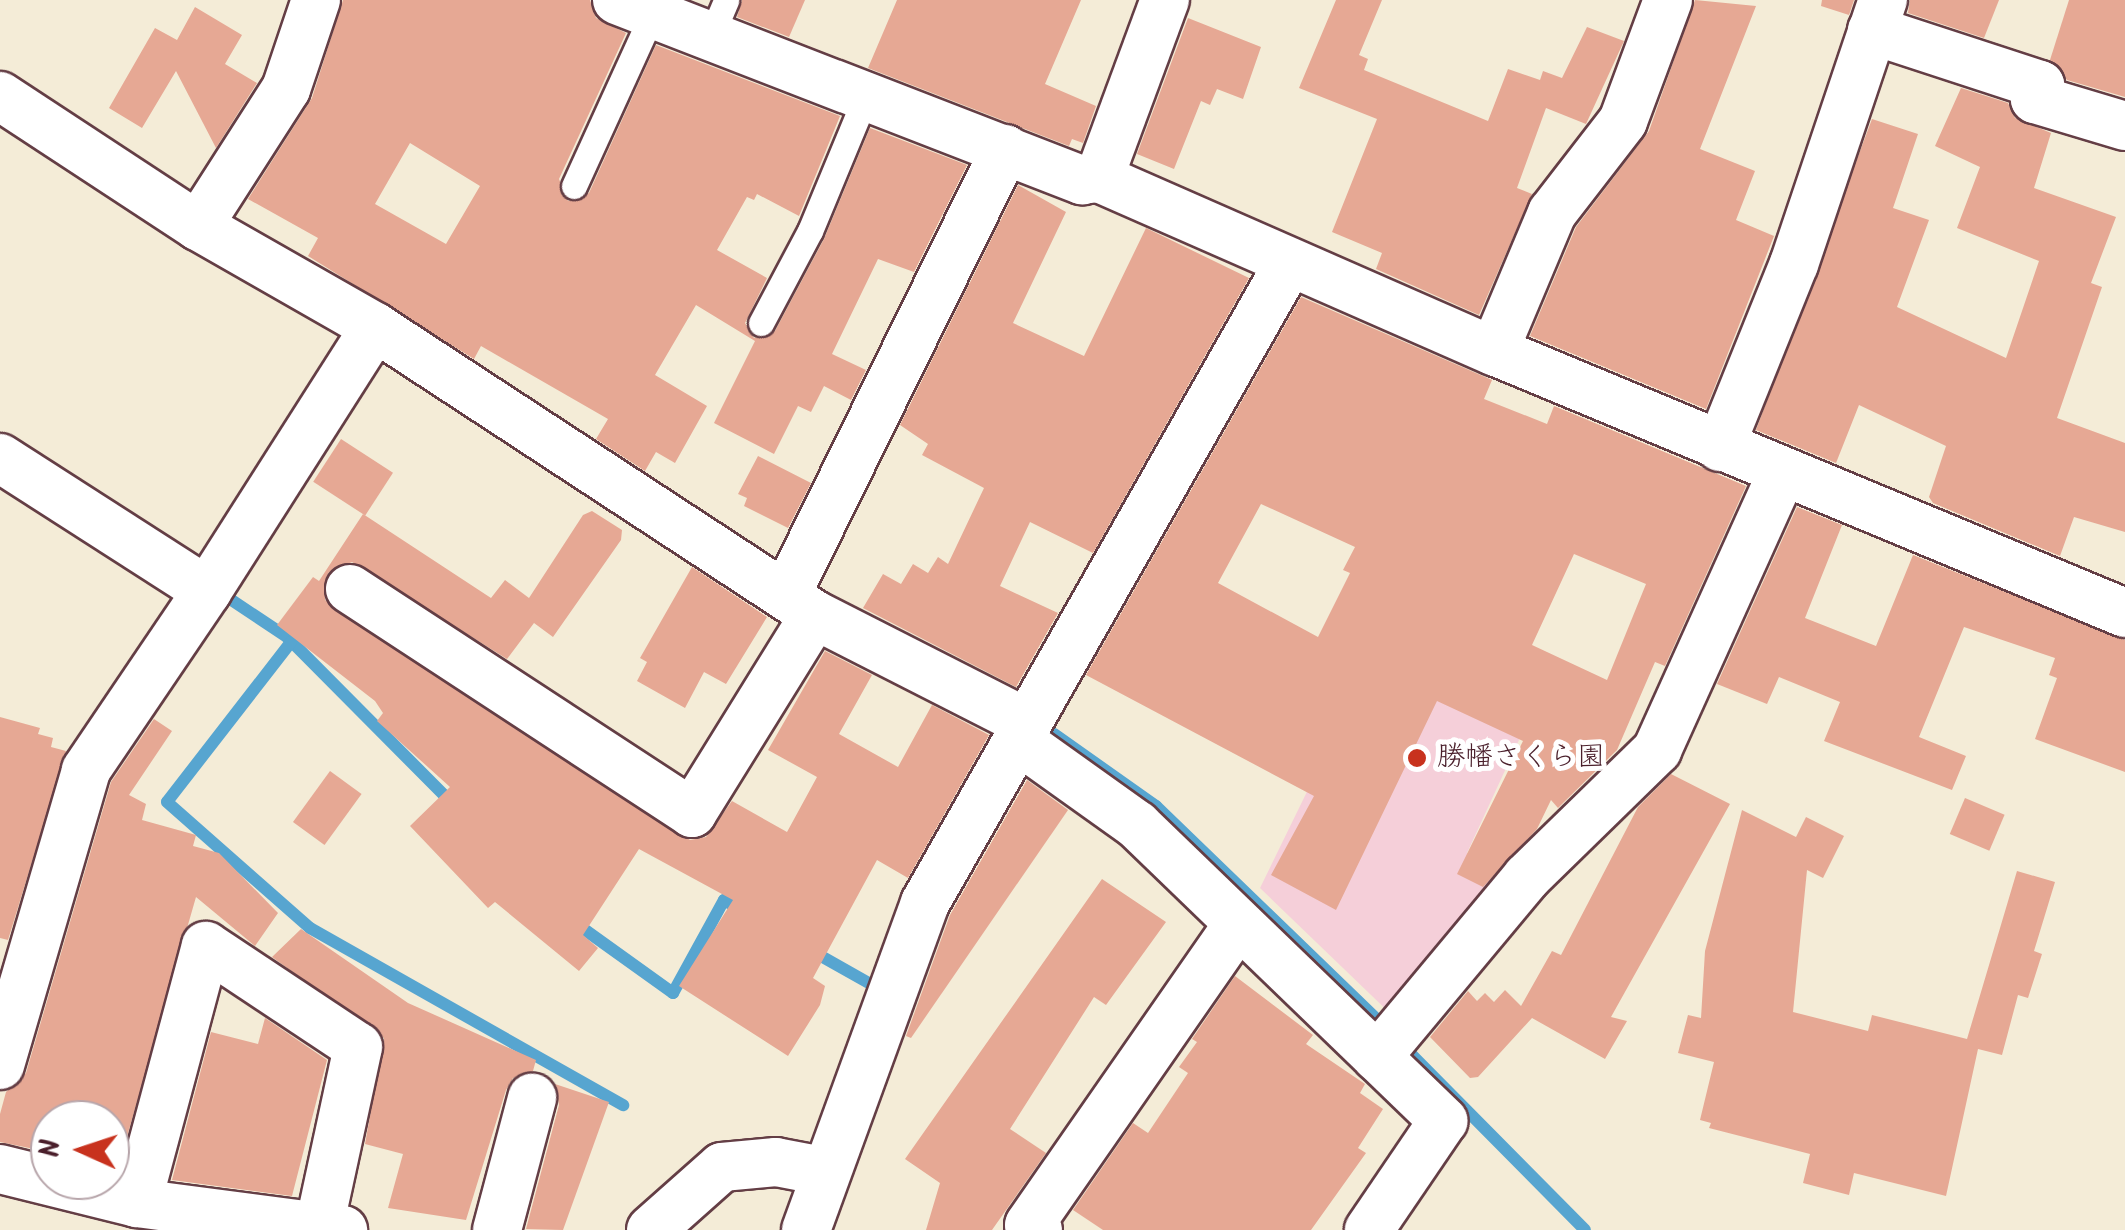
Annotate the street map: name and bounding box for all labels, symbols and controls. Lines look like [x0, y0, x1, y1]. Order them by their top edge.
place label: 勝幡さくら園 [1437, 741, 1605, 775]
marker: 勝幡さくら園 [1406, 747, 1428, 769]
north arrow [30, 1100, 130, 1200]
text: N [29, 1139, 74, 1159]

